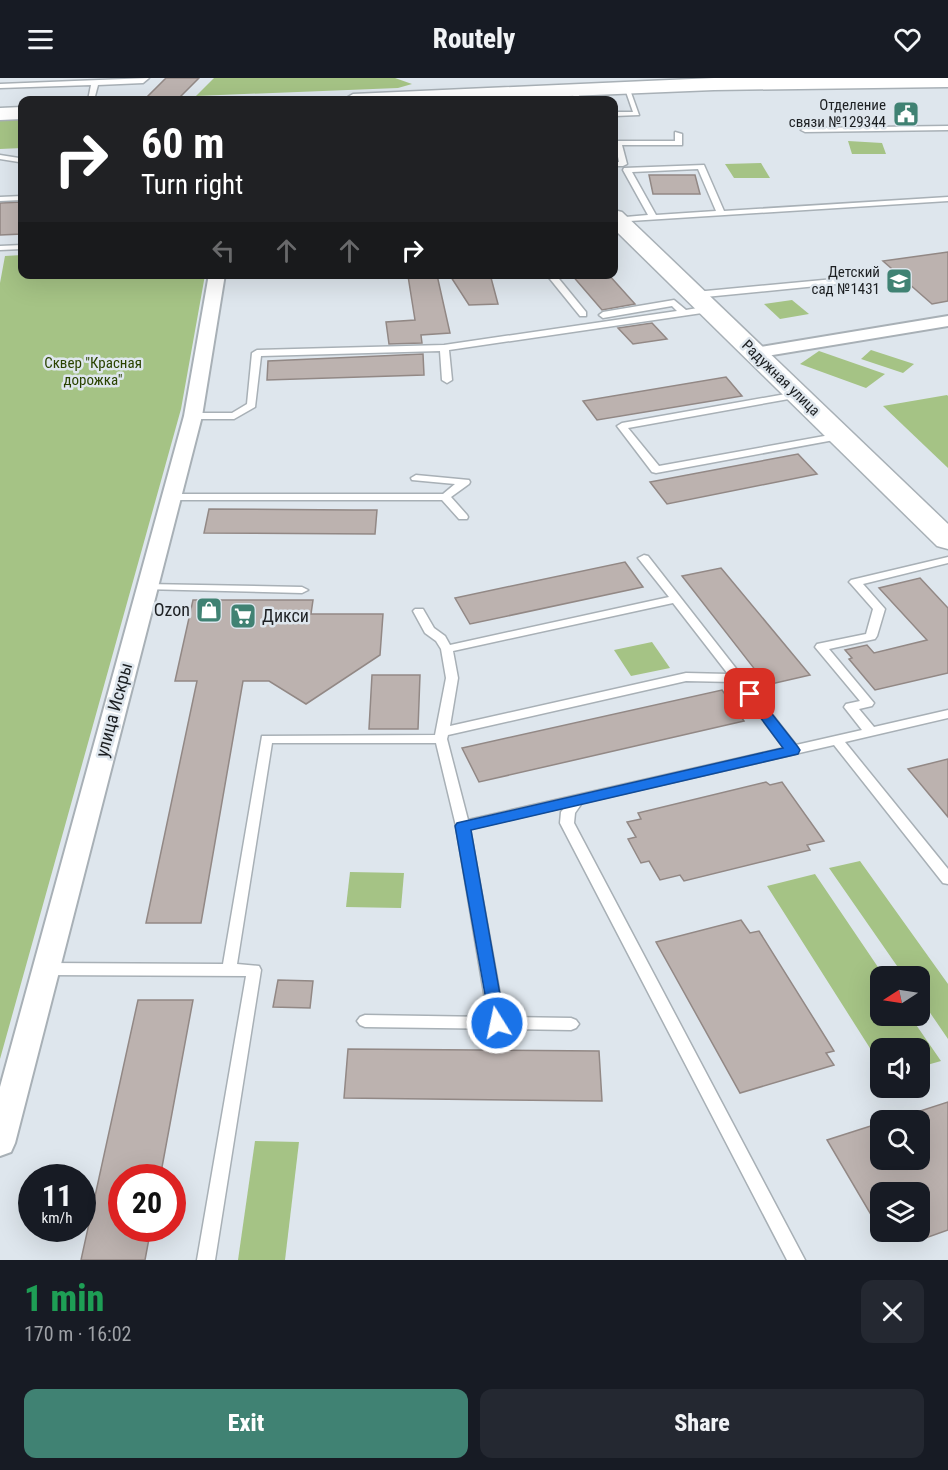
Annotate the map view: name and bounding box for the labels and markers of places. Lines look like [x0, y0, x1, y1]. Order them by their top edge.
place label: Отделение связи №129344 [789, 96, 886, 131]
public building icon: Отделение связи №129344 [891, 99, 921, 129]
place label: Детский сад №1431 [811, 263, 880, 298]
school or university icon: Детский сад №1431 [884, 266, 914, 296]
shop icon: Ozon [194, 595, 224, 625]
place label: Ozon [154, 599, 190, 620]
supermarket icon: Дикси [228, 601, 258, 631]
place label: Дикси [262, 605, 309, 626]
pin [724, 668, 775, 719]

